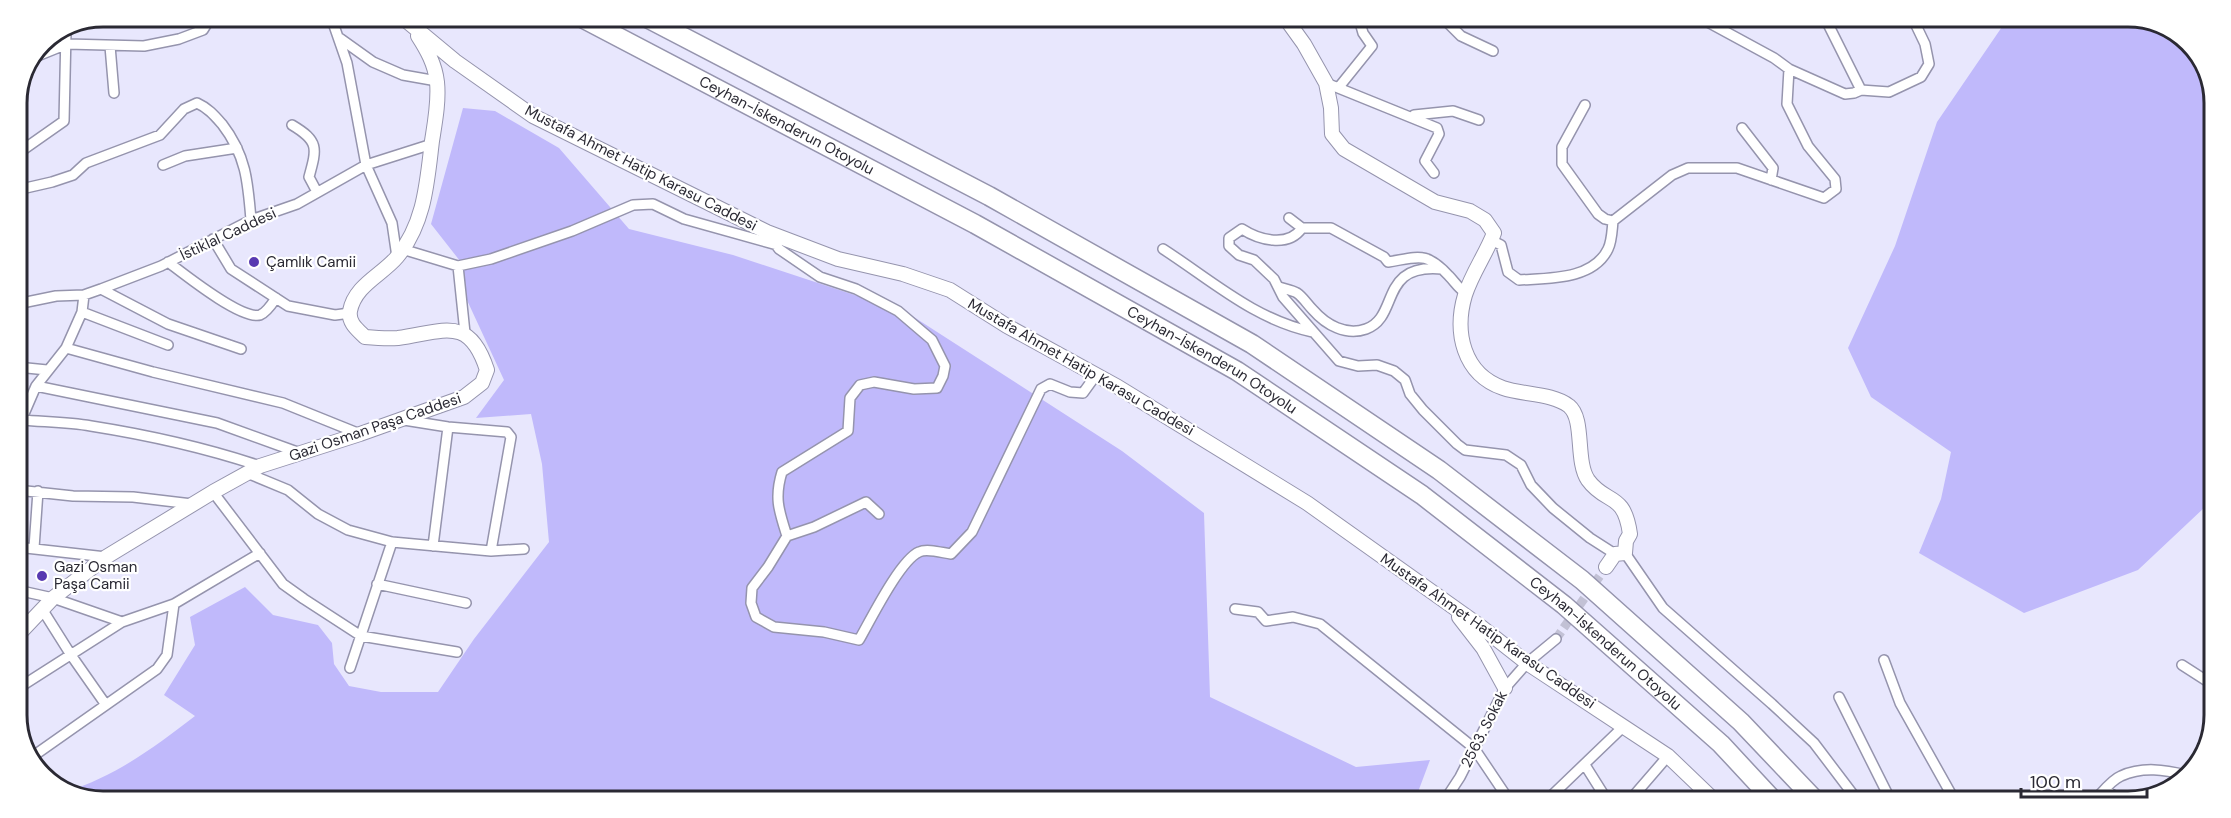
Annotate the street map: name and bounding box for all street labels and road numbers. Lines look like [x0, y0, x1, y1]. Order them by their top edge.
street label: Ceyhan-İskenderun Otoyolu [696, 71, 878, 179]
street label: Mustafa Ahmet Hatip Karasu Caddesi [521, 100, 761, 236]
street label: İstiklal Caddesi [177, 203, 279, 265]
street label: Mustafa Ahmet Hatip Karasu Caddesi [964, 294, 1198, 440]
street label: Ceyhan-İskenderun Otoyolu [1123, 301, 1301, 418]
street label: Gazi Osman Paşa Caddesi [286, 388, 464, 466]
street label: Mustafa Ahmet Hatip Karasu Caddesi [1376, 549, 1600, 713]
street label: Ceyhan-İskenderun Otoyolu [1525, 572, 1686, 715]
street label: 2563. Sokak [1456, 687, 1512, 771]

